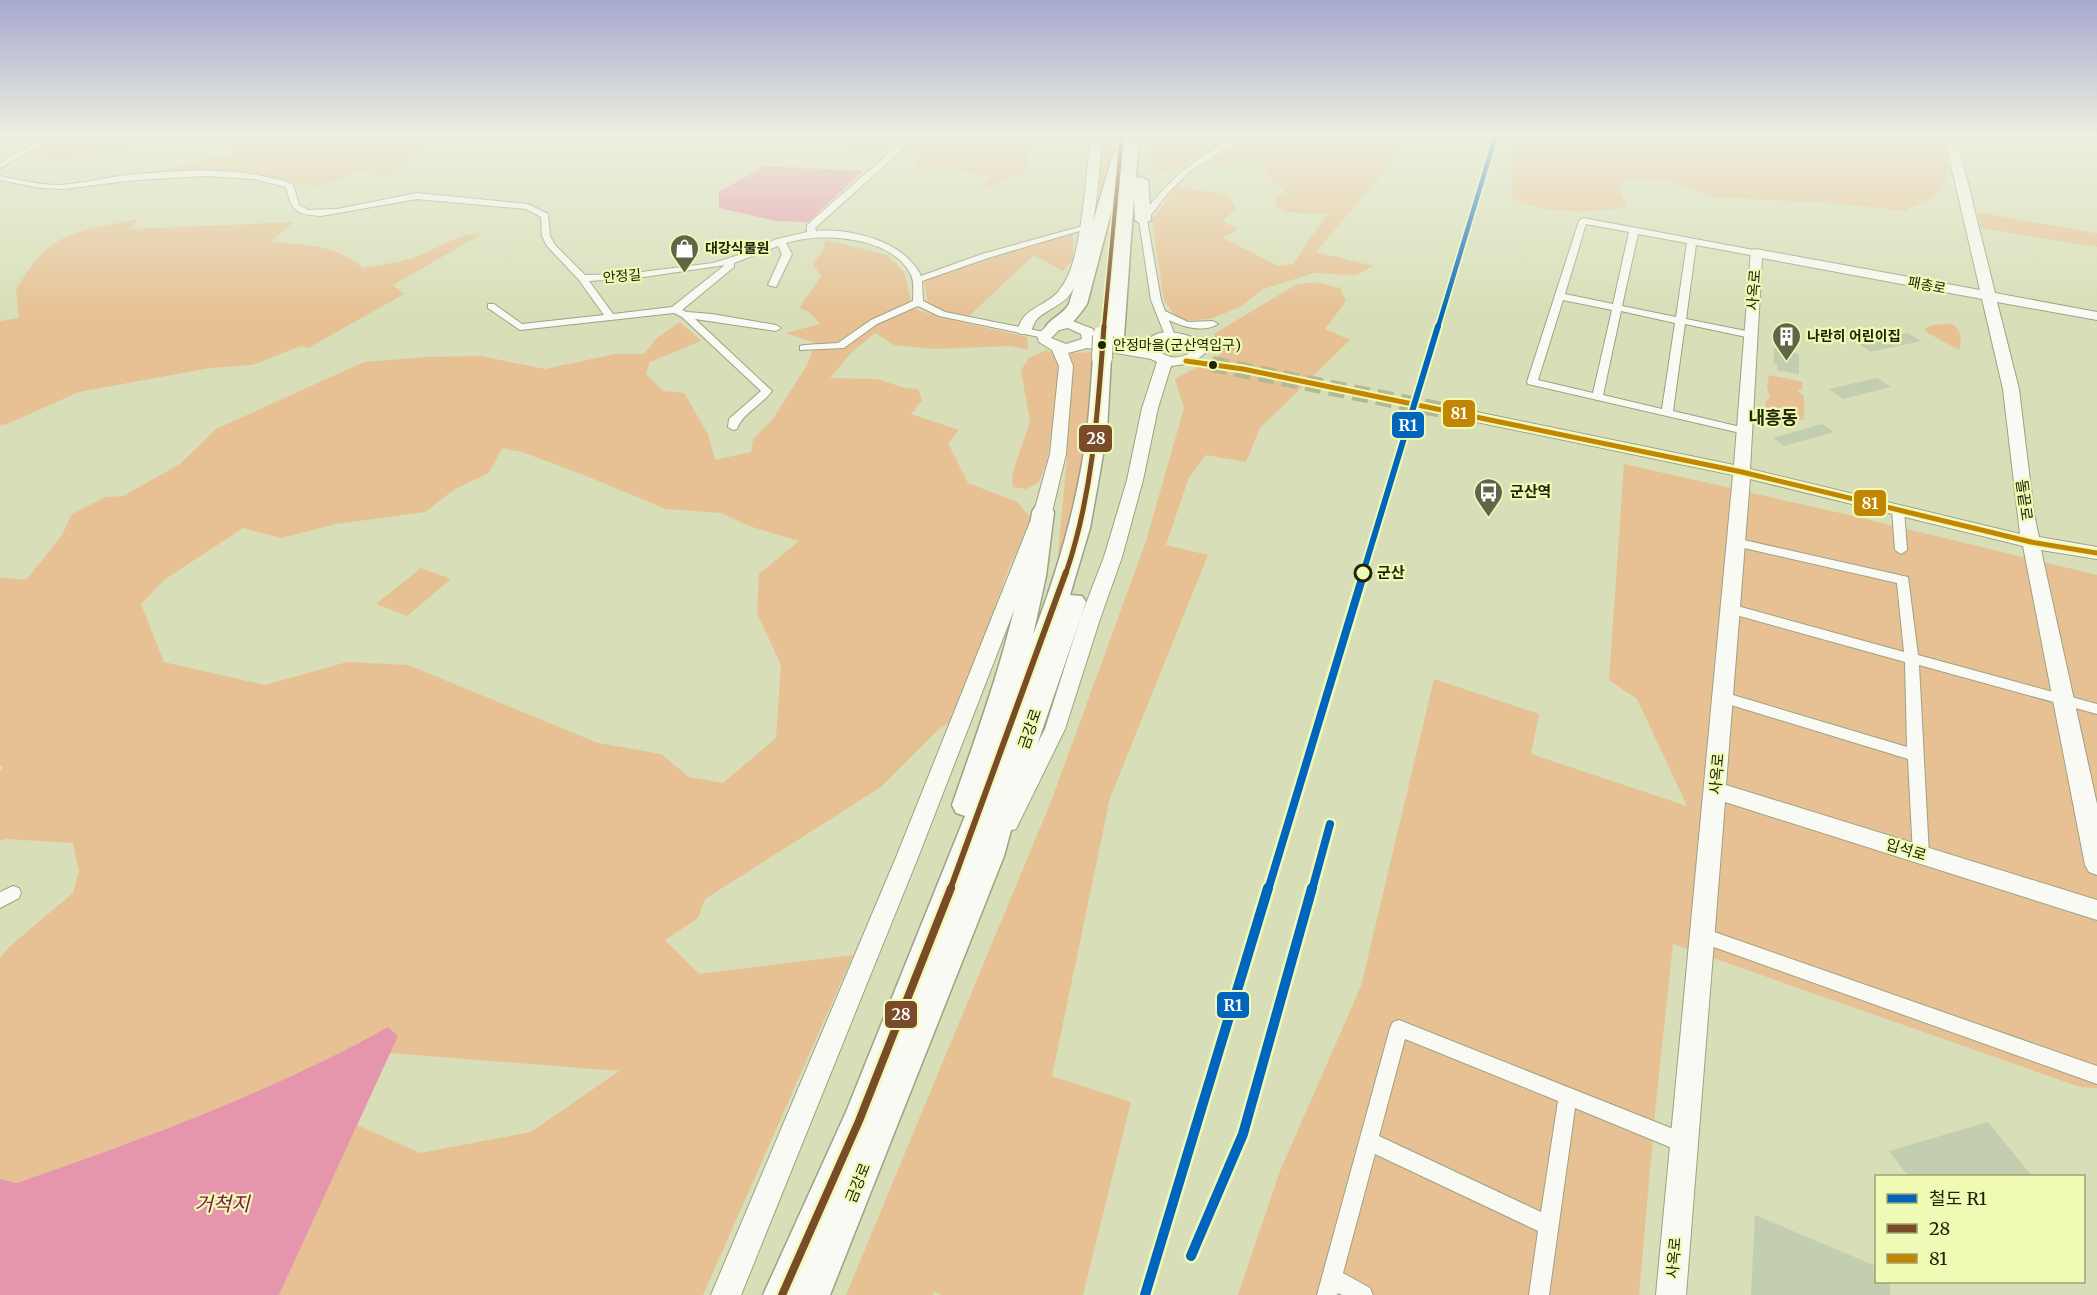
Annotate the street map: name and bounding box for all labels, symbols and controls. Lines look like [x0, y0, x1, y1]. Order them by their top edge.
shop icon: 대강식물원 [668, 232, 700, 274]
place label: 대강식물원 [705, 239, 769, 257]
street label: 안정길 [602, 265, 642, 287]
street label: 사옥로 [1743, 269, 1764, 311]
street label: 패총로 [1906, 272, 1948, 298]
building icon: 나란히 어린이집 [1770, 320, 1802, 362]
place label: 나란히 어린이집 [1807, 327, 1900, 345]
place label: 안정마을(군산역입구) [1113, 336, 1241, 354]
marker: 안정마을(군산역입구) [1096, 339, 1108, 351]
unlabelled marker [1207, 359, 1219, 371]
line badge: 81 [1442, 399, 1476, 428]
text: 81 [1451, 403, 1468, 423]
district label: 내흥동 [1748, 406, 1798, 429]
line badge: R1 [1391, 411, 1425, 439]
text: R1 [1399, 415, 1418, 435]
line badge: 28 [1078, 424, 1113, 453]
text: 28 [1086, 428, 1106, 448]
bus stop icon: 군산역 [1473, 476, 1505, 518]
street label: 돌끝로 [2012, 478, 2037, 522]
place label: 군산역 [1510, 482, 1551, 501]
line badge: 81 [1853, 489, 1887, 517]
text: 81 [1862, 493, 1879, 513]
place label: 군산 [1377, 563, 1405, 582]
marker: 군산 [1354, 564, 1372, 582]
street label: 금강로 [1014, 706, 1045, 752]
street label: 사옥로 [1705, 753, 1728, 795]
street label: 입석로 [1884, 834, 1929, 865]
line badge: R1 [1216, 991, 1250, 1019]
text: R1 [1224, 995, 1243, 1015]
line badge: 28 [884, 1000, 918, 1029]
text: 28 [891, 1004, 911, 1024]
street label: 금강로 [841, 1160, 874, 1206]
legend [1875, 1175, 2085, 1283]
text: 철도 R1 [1929, 1187, 1987, 1210]
water label: 거척지 [194, 1191, 251, 1216]
text: 28 [1929, 1217, 1950, 1240]
street label: 사옥로 [1662, 1237, 1685, 1279]
text: 81 [1929, 1247, 1947, 1270]

